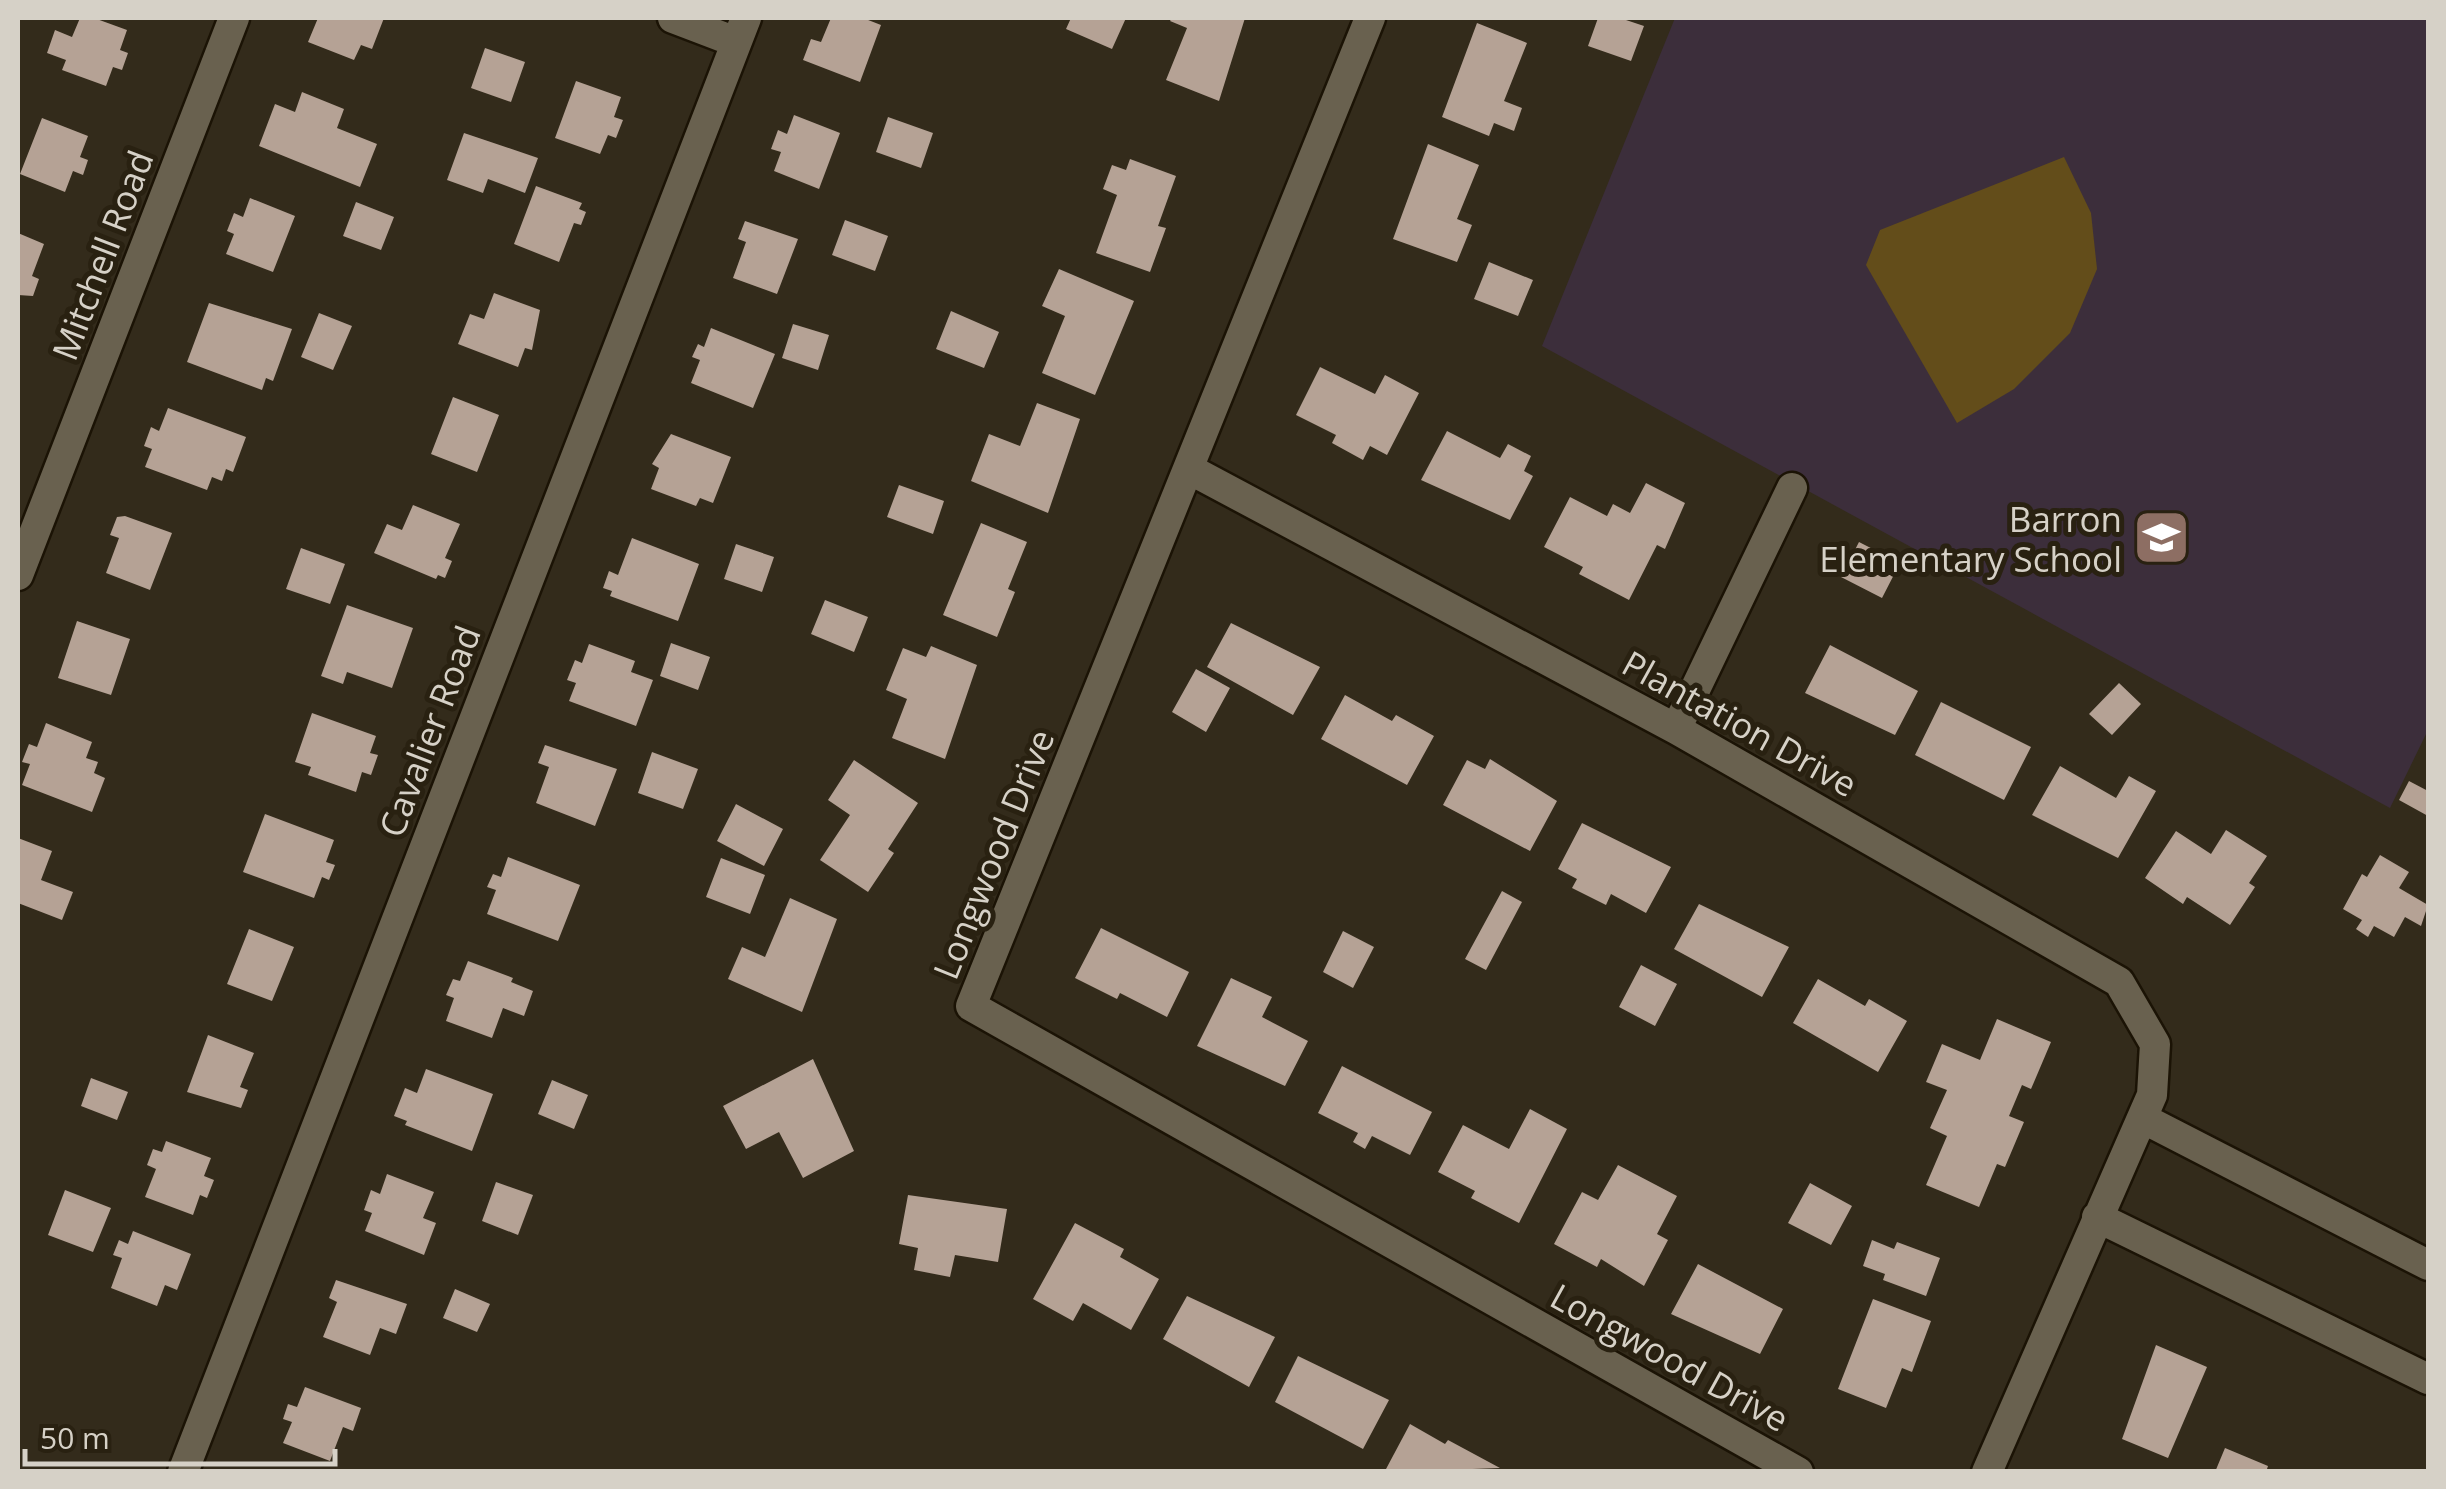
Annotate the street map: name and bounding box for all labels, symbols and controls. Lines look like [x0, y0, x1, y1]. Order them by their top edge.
street label: Mitchell Road [40, 143, 164, 367]
place label: Barron Elementary School [1819, 495, 2122, 582]
school or university icon: Barron Elementary School [2131, 508, 2191, 568]
street label: Cavalier Road [367, 619, 491, 843]
street label: Plantation Drive [1614, 639, 1866, 807]
street label: Longwood Drive [922, 722, 1064, 986]
street label: Longwood Drive [1543, 1272, 1797, 1442]
scale bar [25, 1404, 335, 1466]
text: 50 m [40, 1417, 110, 1458]

